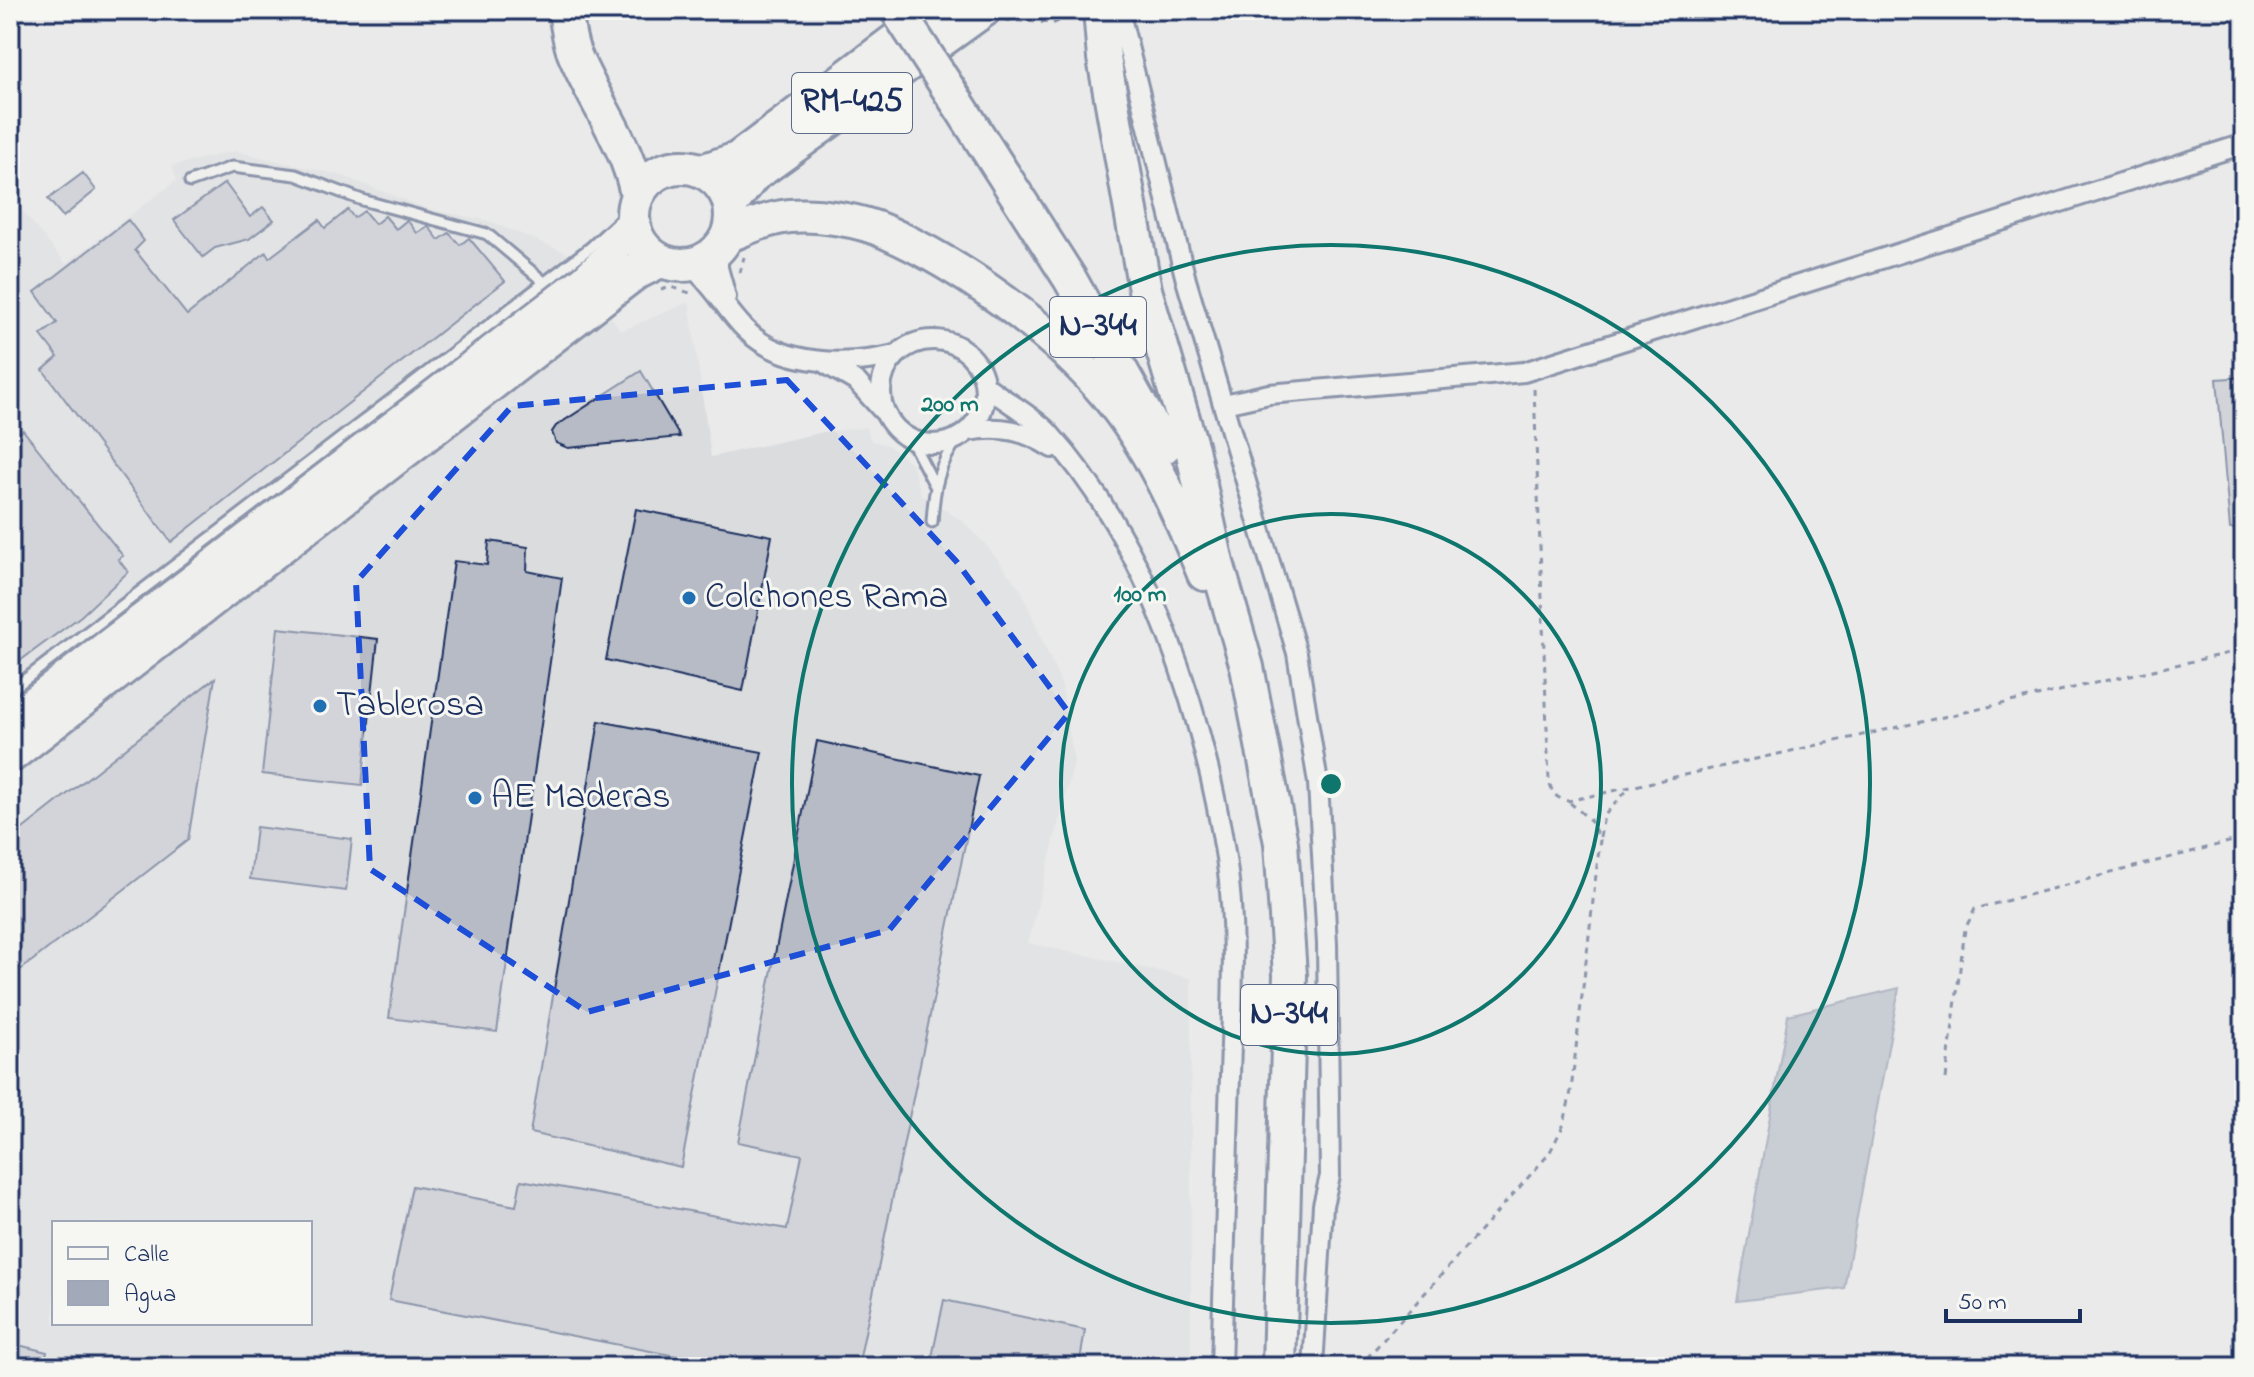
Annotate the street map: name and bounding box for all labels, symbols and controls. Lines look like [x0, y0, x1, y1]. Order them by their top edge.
road number: RM-425 [792, 73, 912, 133]
road number: N-344 [1050, 297, 1146, 357]
text: 200 m [920, 388, 979, 423]
place label: Colchones Rama [705, 572, 948, 625]
text: 100 m [1114, 578, 1167, 613]
marker: Colchones Rama [680, 589, 698, 607]
place label: Tablerosa [336, 680, 484, 733]
marker: Tablerosa [311, 697, 329, 715]
centre of rings [1317, 770, 1345, 798]
place label: AE Maderas [491, 772, 671, 825]
marker: AE Maderas [466, 789, 484, 807]
road number: N-344 [1241, 985, 1337, 1045]
legend [52, 1221, 312, 1325]
text: Calle [124, 1238, 169, 1273]
scale bar [1946, 1273, 2080, 1323]
text: Agua [124, 1278, 176, 1313]
text: 50 m [1958, 1286, 2007, 1321]

